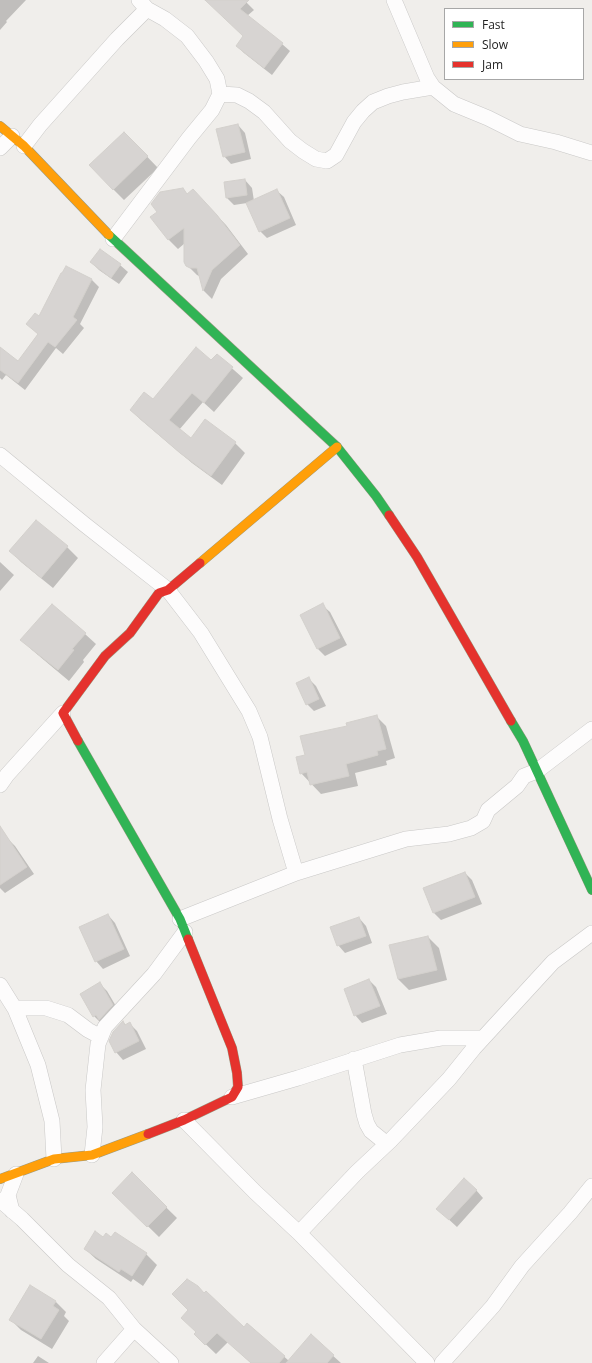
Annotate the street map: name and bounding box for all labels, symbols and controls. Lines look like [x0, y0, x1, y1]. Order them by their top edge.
legend [444, 8, 584, 80]
text: Fast [482, 16, 505, 33]
text: Slow [482, 36, 508, 53]
text: Jam [482, 56, 503, 73]

